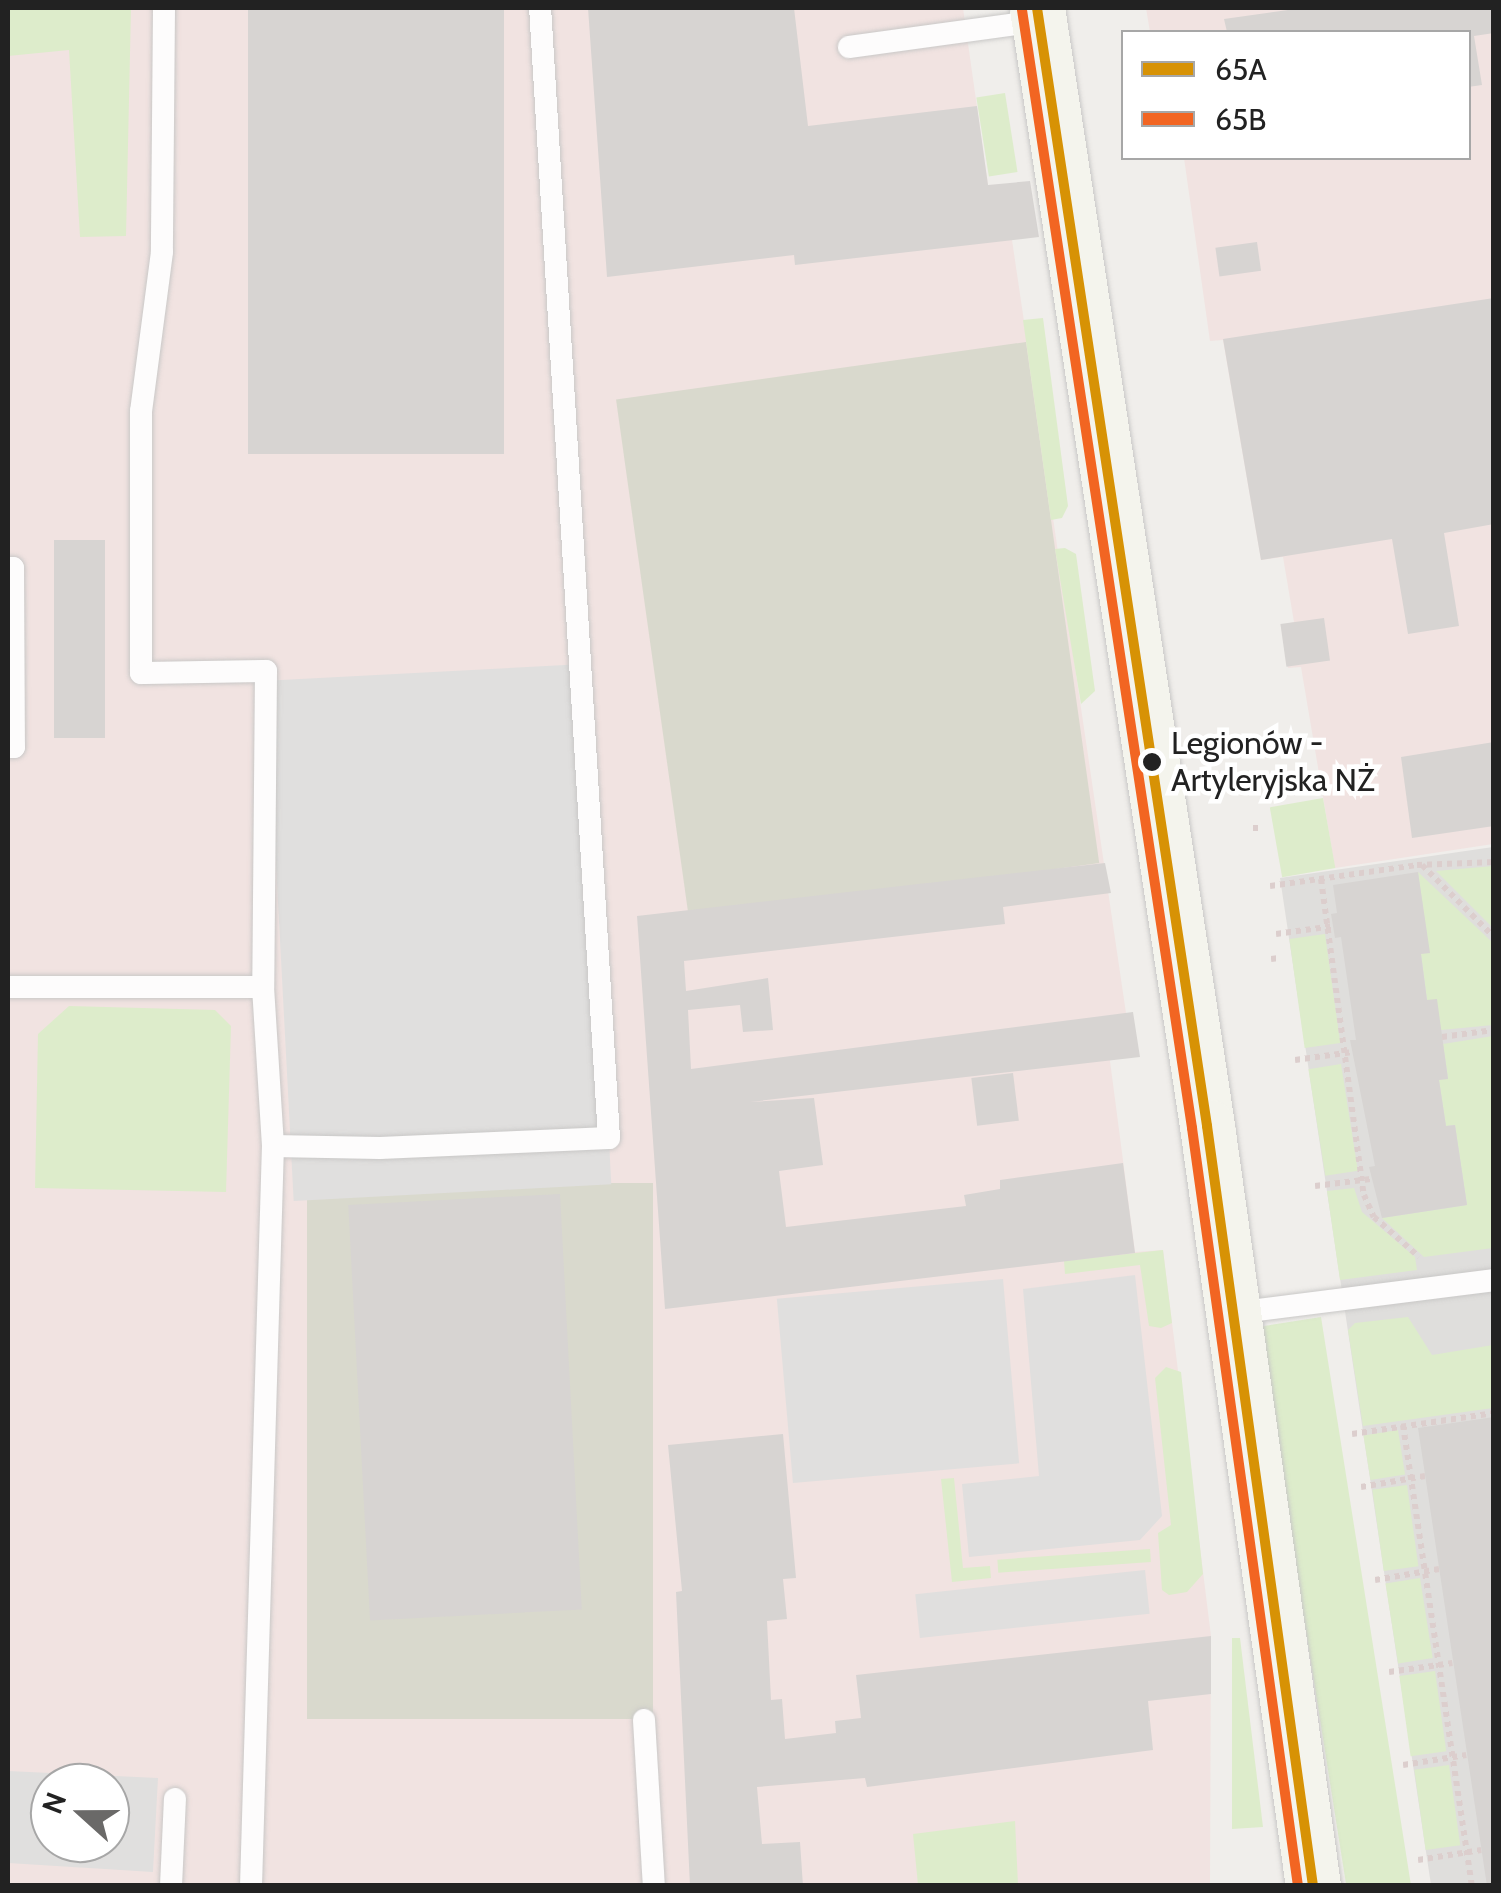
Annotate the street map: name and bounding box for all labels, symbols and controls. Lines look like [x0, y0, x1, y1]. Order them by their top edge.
legend [1121, 30, 1471, 160]
text: 65A [1215, 51, 1267, 88]
text: 65B [1215, 101, 1266, 138]
place label: Legionów - Artyleryjska NŻ [1171, 725, 1375, 800]
marker: Legionów - Artyleryjska NŻ [1142, 752, 1162, 772]
north arrow [30, 1763, 130, 1863]
text: N [34, 1788, 73, 1818]

